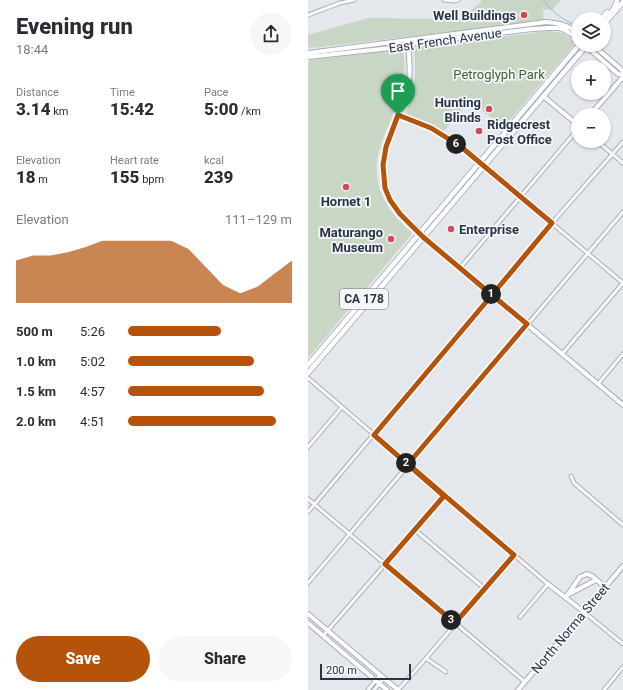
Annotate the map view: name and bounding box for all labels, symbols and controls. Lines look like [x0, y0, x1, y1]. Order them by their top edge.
place label: Well Buildings [433, 8, 516, 23]
marker: Well Buildings [519, 10, 529, 20]
map controls [571, 12, 611, 148]
button: layers [571, 12, 611, 52]
button: share [250, 13, 292, 55]
text: Evening run [16, 14, 133, 39]
street label: East French Avenue [388, 25, 503, 56]
text: 18:44 [16, 42, 48, 57]
button: + [571, 60, 611, 100]
park label: Petroglyph Park [453, 67, 545, 82]
pin [381, 74, 415, 115]
icon: arrive [387, 80, 409, 102]
text: Distance [16, 86, 59, 99]
text: Time [110, 86, 135, 99]
text: Pace [204, 86, 228, 99]
place label: Hunting Blinds [435, 95, 481, 125]
text: 3.14 [16, 99, 50, 119]
text: 15:42 [110, 99, 154, 119]
text: 5:00 [204, 99, 238, 119]
marker: Hunting Blinds [484, 104, 494, 114]
text: km [50, 105, 68, 118]
text: /km [238, 105, 261, 118]
button: − [571, 108, 611, 148]
place label: Ridgecrest Post Office [487, 117, 552, 147]
marker: Ridgecrest Post Office [474, 126, 484, 136]
pin: 6 [446, 134, 466, 154]
text: 6 [453, 137, 459, 150]
text: Elevation [16, 154, 61, 167]
text: Heart rate [110, 154, 159, 167]
text: kcal [204, 154, 224, 167]
text: 18 [16, 167, 36, 187]
text: 155 [110, 167, 139, 187]
text: 239 [204, 167, 233, 187]
text: m [36, 173, 48, 186]
text: bpm [139, 173, 164, 186]
marker: Hornet 1 [341, 182, 351, 192]
place label: Hornet 1 [321, 194, 371, 209]
text: Elevation [16, 212, 69, 227]
text: 111–129 m [225, 212, 292, 227]
place label: Enterprise [459, 222, 519, 237]
marker: Enterprise [446, 224, 456, 234]
place label: Maturango Museum [319, 225, 383, 255]
marker: Maturango Museum [386, 234, 396, 244]
pin: 1 [481, 284, 501, 304]
text: 1 [488, 287, 494, 300]
road number: CA 178 [340, 289, 388, 309]
text: 500 m [16, 324, 53, 339]
text: 5:26 [80, 324, 105, 339]
text: 1.0 km [16, 354, 56, 369]
text: 5:02 [80, 354, 105, 369]
text: 1.5 km [16, 384, 56, 399]
text: 4:57 [80, 384, 105, 399]
text: 2.0 km [16, 414, 56, 429]
text: 4:51 [80, 414, 105, 429]
pin: 2 [396, 453, 416, 473]
text: 2 [403, 456, 409, 469]
street label: North Norma Street [528, 580, 612, 676]
pin: 3 [441, 610, 461, 630]
text: 3 [448, 613, 454, 626]
button: Save [16, 636, 150, 682]
button: Share [158, 636, 292, 682]
scale bar [320, 662, 411, 681]
text: 200 m [326, 664, 357, 677]

